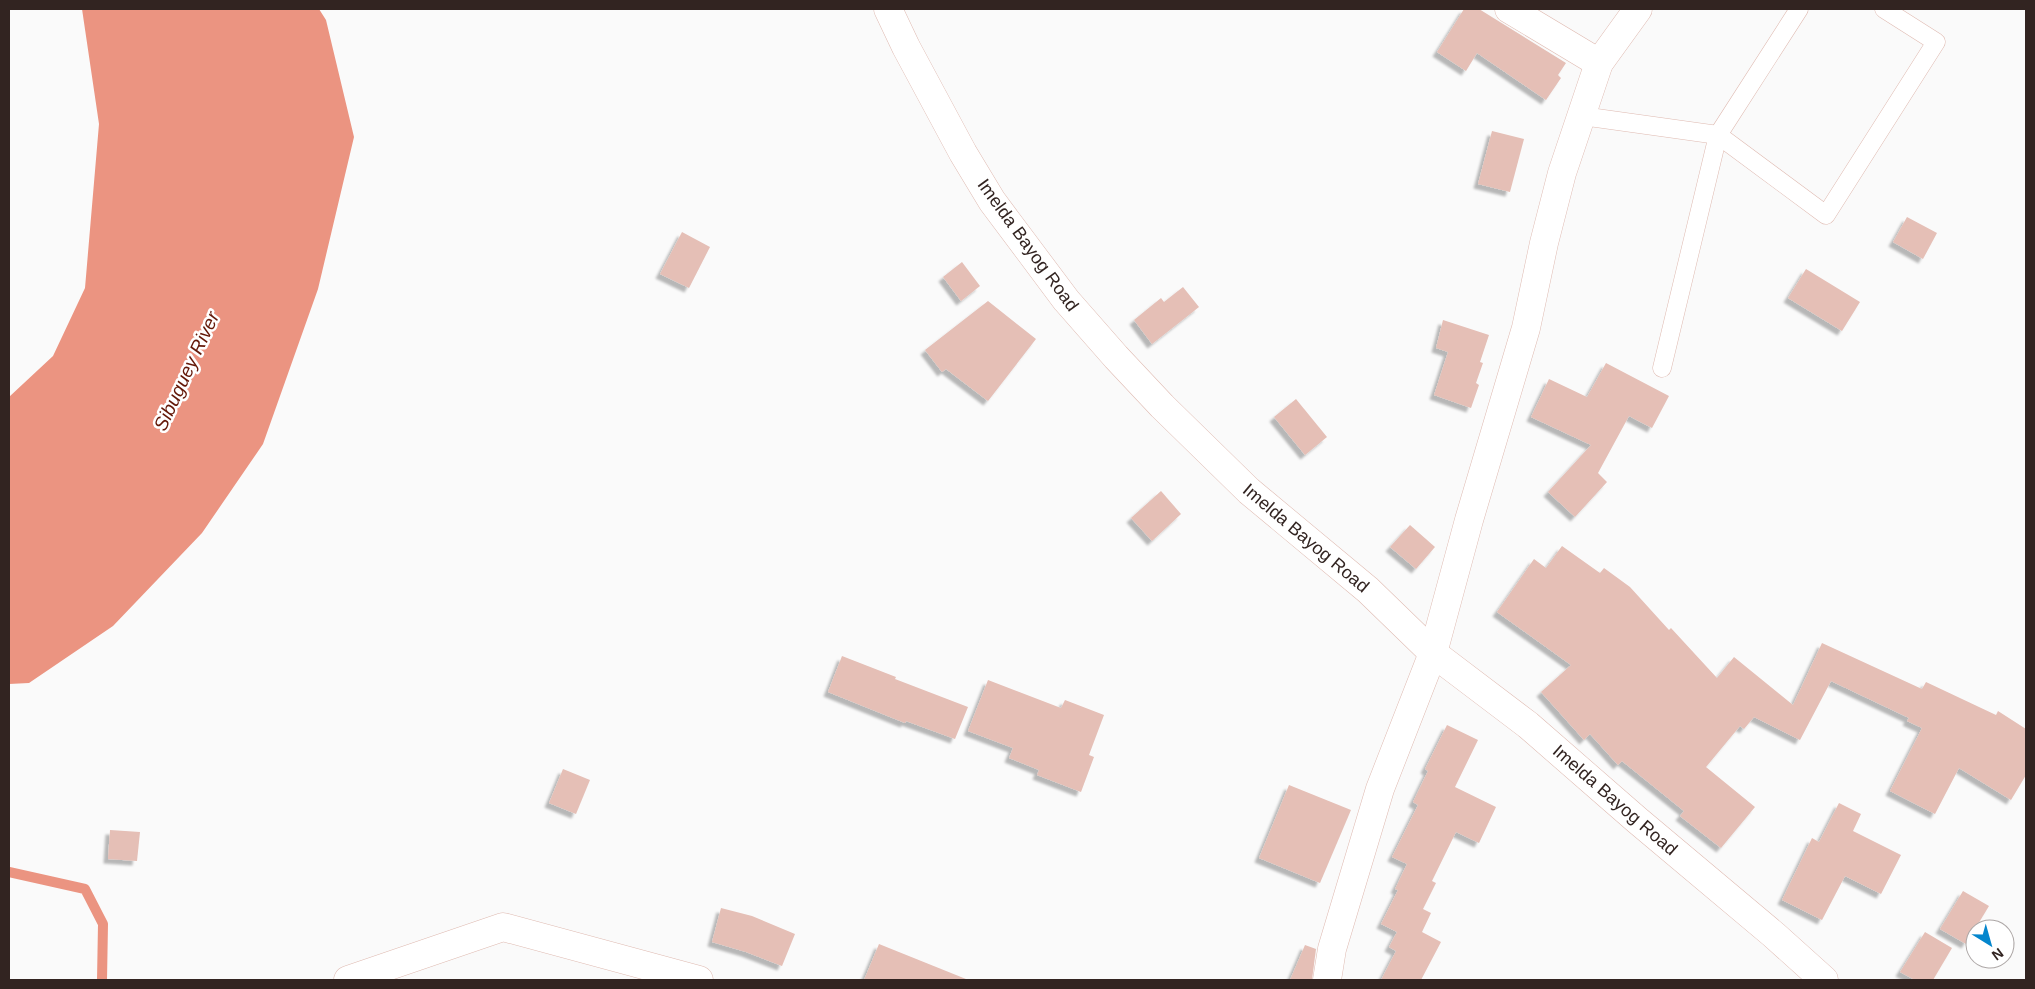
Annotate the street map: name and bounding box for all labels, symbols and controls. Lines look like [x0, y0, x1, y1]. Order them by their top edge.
street label: Imelda Bayog Road [973, 175, 1083, 315]
water label: Sibuguey River [150, 308, 223, 434]
street label: Imelda Bayog Road [1239, 480, 1373, 596]
street label: Imelda Bayog Road [1549, 741, 1681, 859]
north arrow [1965, 919, 2015, 969]
text: N [1989, 945, 2007, 964]

